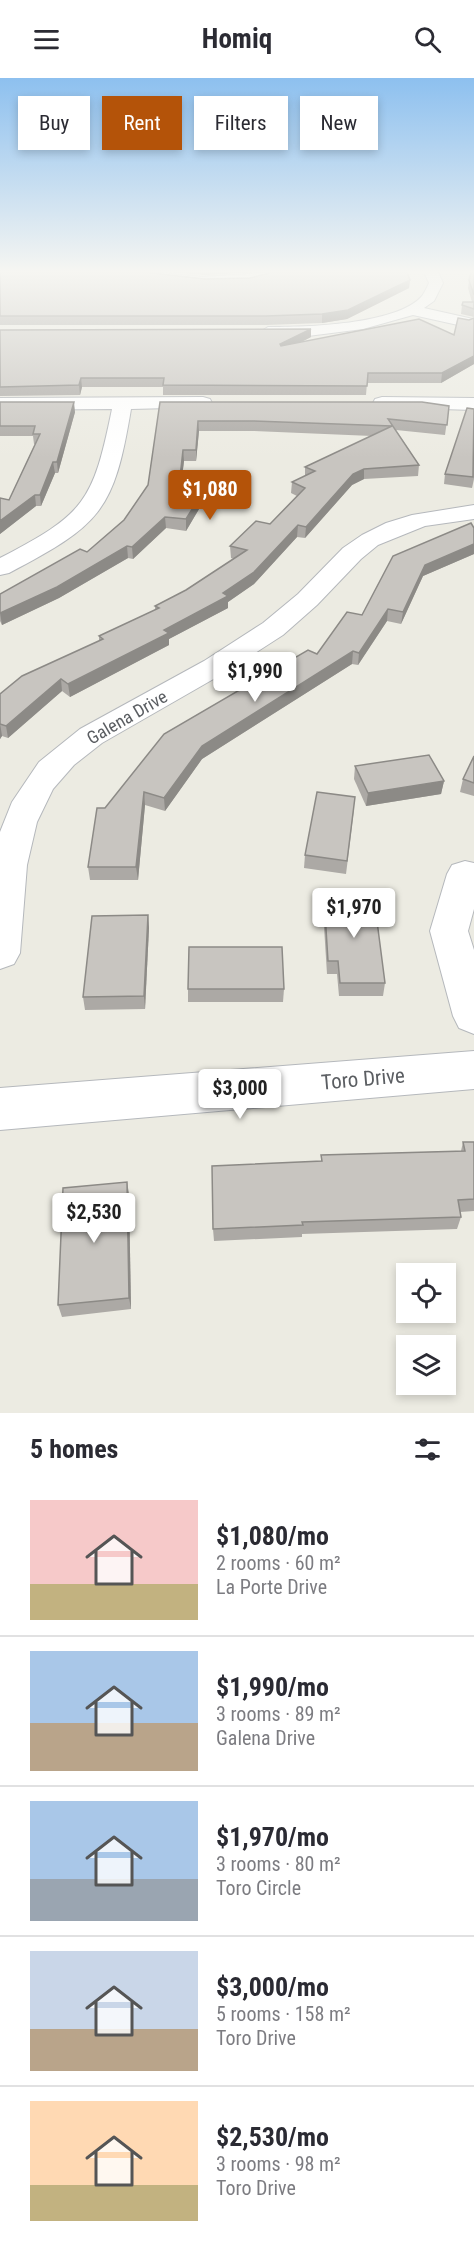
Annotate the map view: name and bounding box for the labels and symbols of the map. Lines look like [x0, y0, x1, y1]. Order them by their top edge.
pin: $1,080 [161, 470, 259, 521]
pin: $1,990 [206, 652, 304, 703]
street label: Galena Drive [83, 686, 171, 748]
pin: $1,970 [305, 888, 403, 939]
street label: Toro Drive [320, 1063, 406, 1095]
pin: $3,000 [191, 1069, 289, 1120]
pin: $2,530 [45, 1193, 143, 1244]

